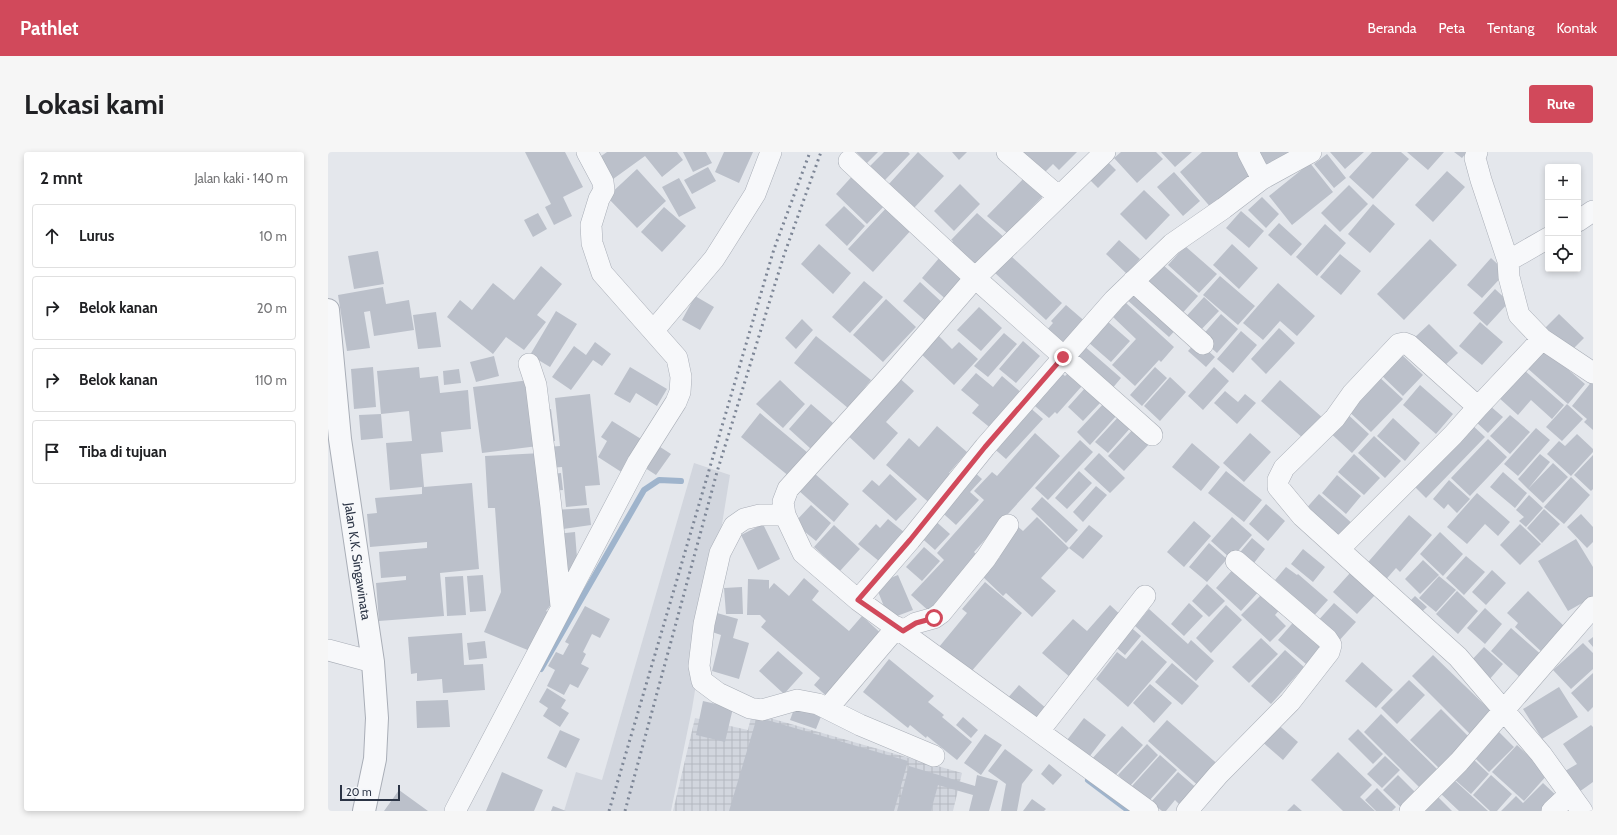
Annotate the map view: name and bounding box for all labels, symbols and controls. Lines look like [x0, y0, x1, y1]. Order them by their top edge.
text: Pathlet [20, 17, 79, 40]
text: Beranda [1368, 19, 1417, 37]
text: Peta [1439, 19, 1465, 37]
text: Tentang [1487, 19, 1534, 37]
text: Kontak [1556, 19, 1597, 37]
button: Rute [1529, 85, 1593, 123]
text: Lokasi kami [24, 87, 164, 121]
map controls [1545, 164, 1581, 272]
button: + [1545, 164, 1581, 200]
text: 2 mnt [40, 168, 83, 188]
text: Jalan kaki · 140 m [194, 170, 288, 186]
button: − [1545, 200, 1581, 236]
icon: ahead [41, 225, 63, 247]
text: Lurus [79, 227, 114, 245]
text: 10 m [259, 228, 287, 244]
button: locate [1545, 236, 1581, 272]
icon: right [41, 297, 63, 319]
text: Belok kanan [79, 299, 158, 317]
text: 20 m [257, 300, 287, 316]
route end [1054, 348, 1072, 366]
icon: right [41, 369, 63, 391]
text: Belok kanan [79, 371, 158, 389]
text: 110 m [255, 372, 287, 388]
icon: arrive [41, 441, 63, 463]
text: Tiba di tujuan [79, 443, 167, 461]
street label: Jalan K.K. Singawinata [341, 500, 375, 622]
route start [925, 609, 943, 627]
scale bar [340, 783, 400, 802]
text: 20 m [346, 785, 372, 799]

